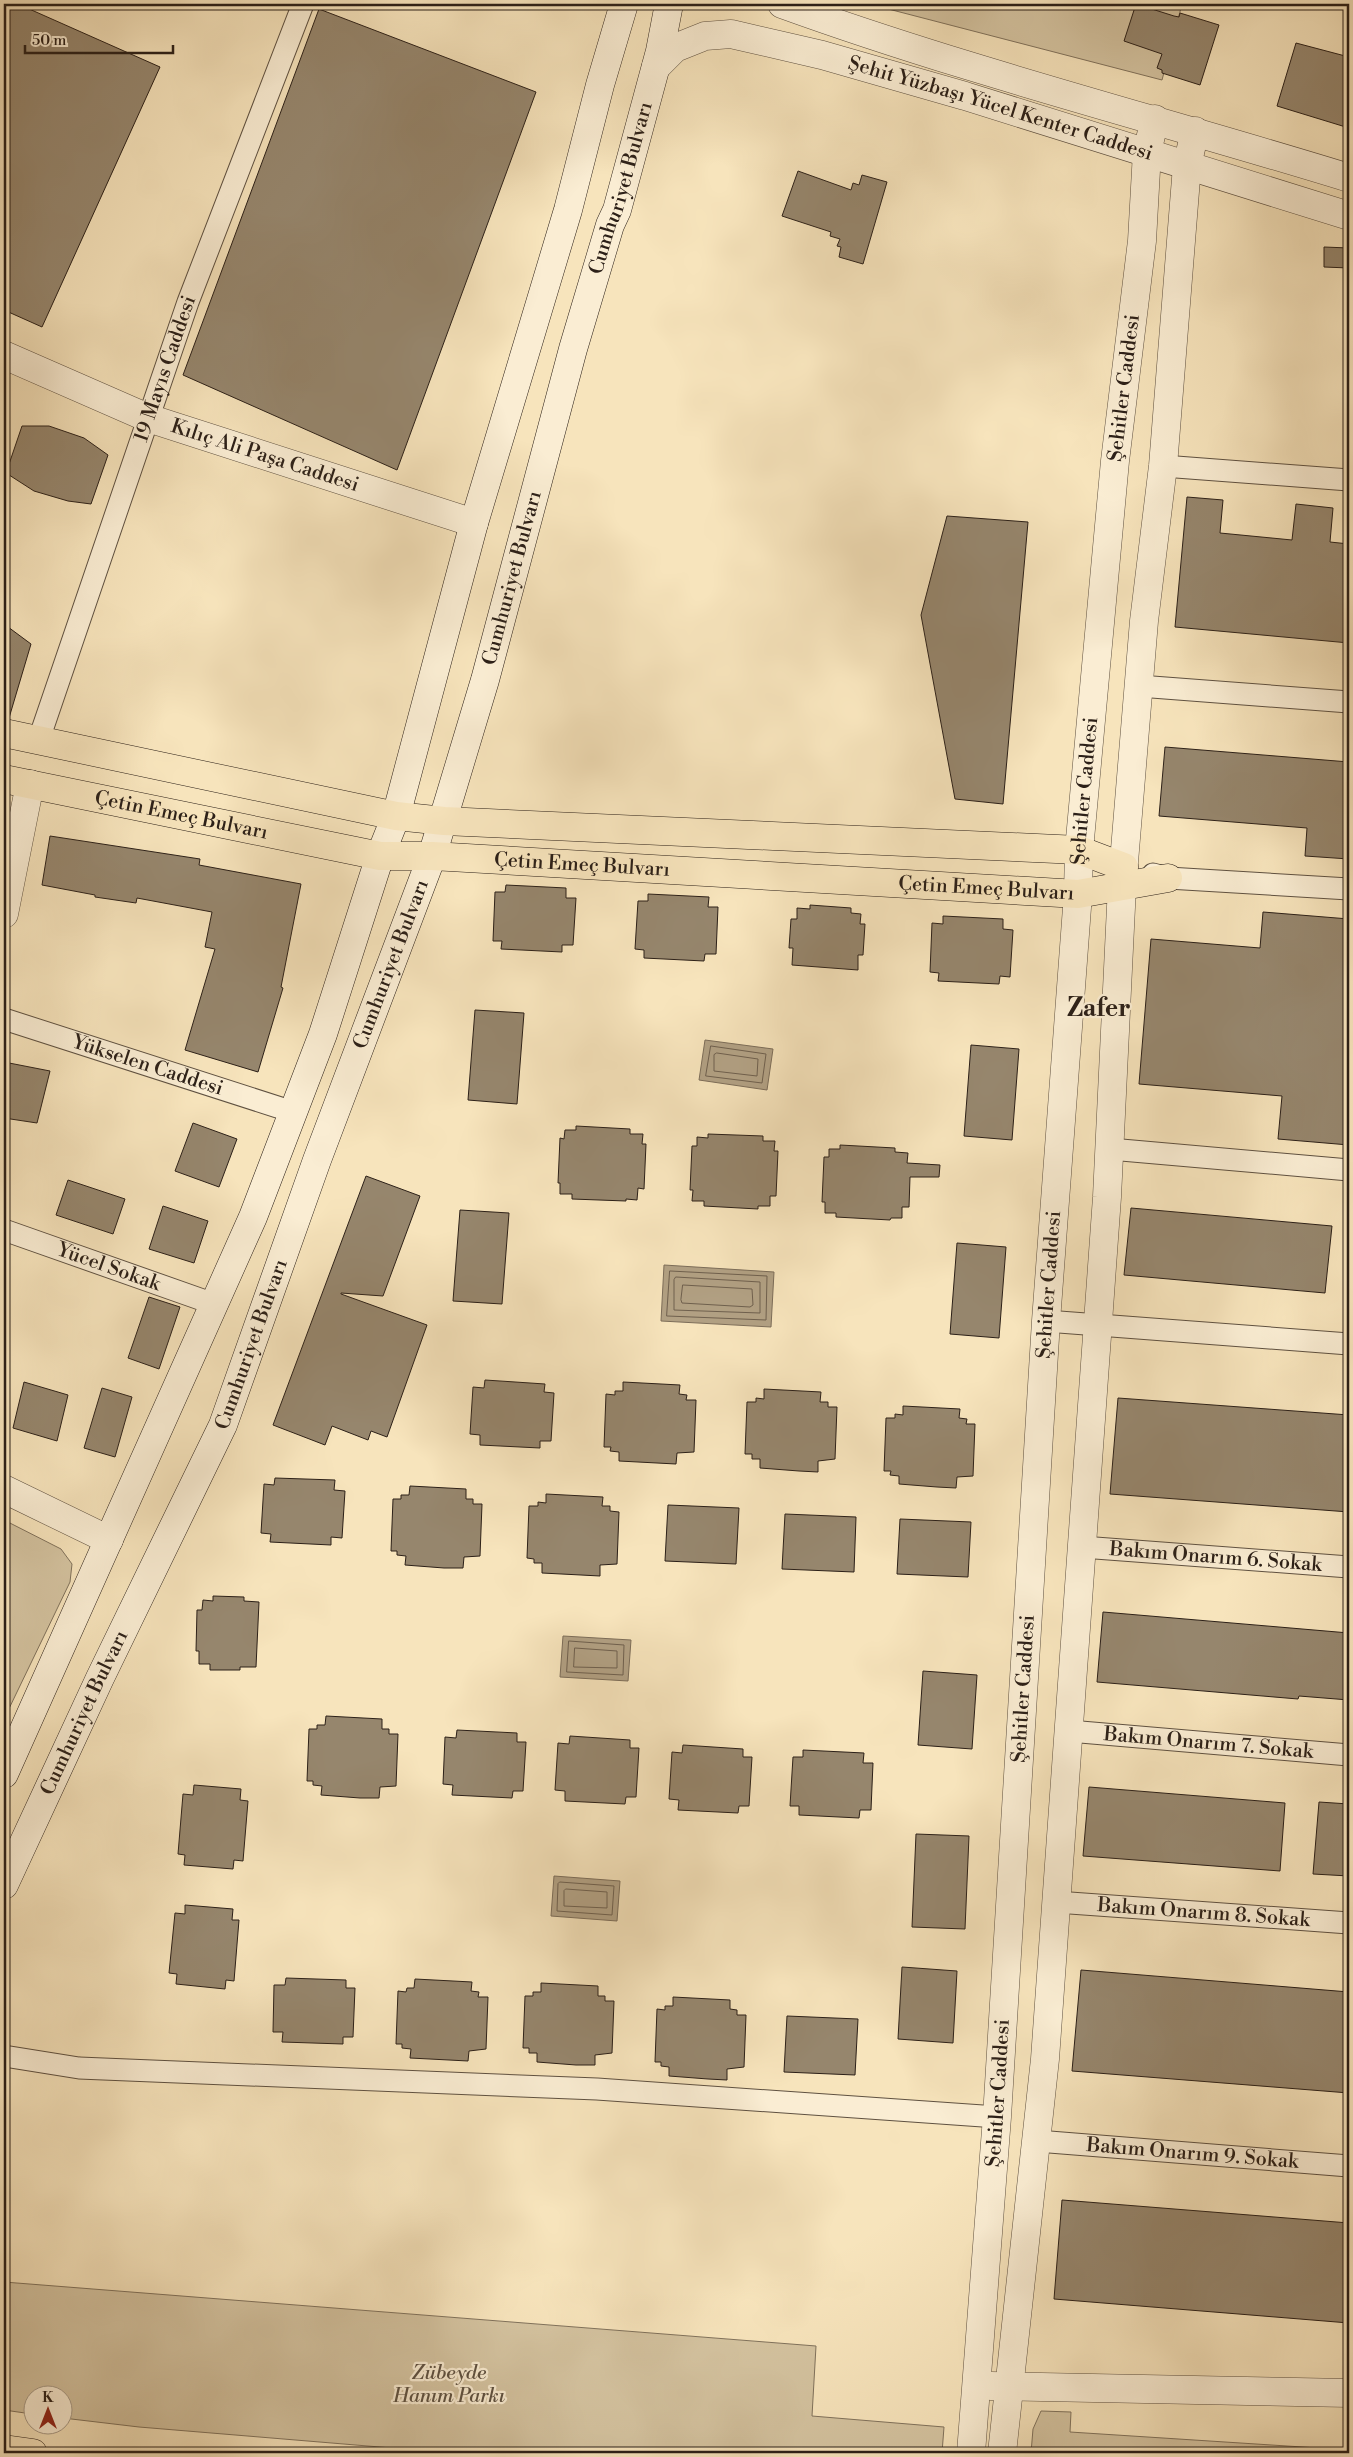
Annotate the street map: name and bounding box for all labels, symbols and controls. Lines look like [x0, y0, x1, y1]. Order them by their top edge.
scale bar [25, 22, 172, 54]
text: 50 m [32, 31, 66, 50]
street label: Şehit Yüzbaşı Yücel Kenter Caddesi [845, 51, 1156, 167]
street label: Cumhuriyet Bulvarı [583, 99, 658, 277]
street label: 19 Mayıs Caddesi [129, 292, 202, 445]
street label: Şehitler Caddesi [1103, 313, 1145, 463]
street label: Kılıç Ali Paşa Caddesi [168, 414, 363, 498]
street label: Cumhuriyet Bulvarı [477, 488, 547, 668]
street label: Şehitler Caddesi [1066, 716, 1104, 865]
street label: Çetin Emeç Bulvarı [93, 785, 270, 845]
street label: Çetin Emeç Bulvarı [493, 847, 671, 882]
street label: Çetin Emeç Bulvarı [898, 871, 1075, 906]
street label: Cumhuriyet Bulvarı [348, 876, 435, 1052]
district label: Zafer [1067, 993, 1131, 1024]
street label: Yükselen Caddesi [68, 1029, 227, 1101]
street label: Şehitler Caddesi [1031, 1209, 1067, 1359]
street label: Yücel Sokak [53, 1237, 165, 1297]
street label: Cumhuriyet Bulvarı [210, 1255, 293, 1433]
street label: Bakım Onarım 6. Sokak [1108, 1537, 1324, 1578]
street label: Şehitler Caddesi [1006, 1614, 1040, 1764]
street label: Cumhuriyet Bulvarı [35, 1626, 134, 1799]
street label: Bakım Onarım 7. Sokak [1102, 1721, 1316, 1765]
street label: Bakım Onarım 8. Sokak [1096, 1892, 1312, 1933]
street label: Şehitler Caddesi [981, 2018, 1016, 2168]
street label: Bakım Onarım 9. Sokak [1085, 2132, 1301, 2175]
park label: Zübeyde Hanım Parkı [392, 2361, 506, 2409]
north arrow [22, 2384, 72, 2434]
text: K [42, 2389, 54, 2407]

